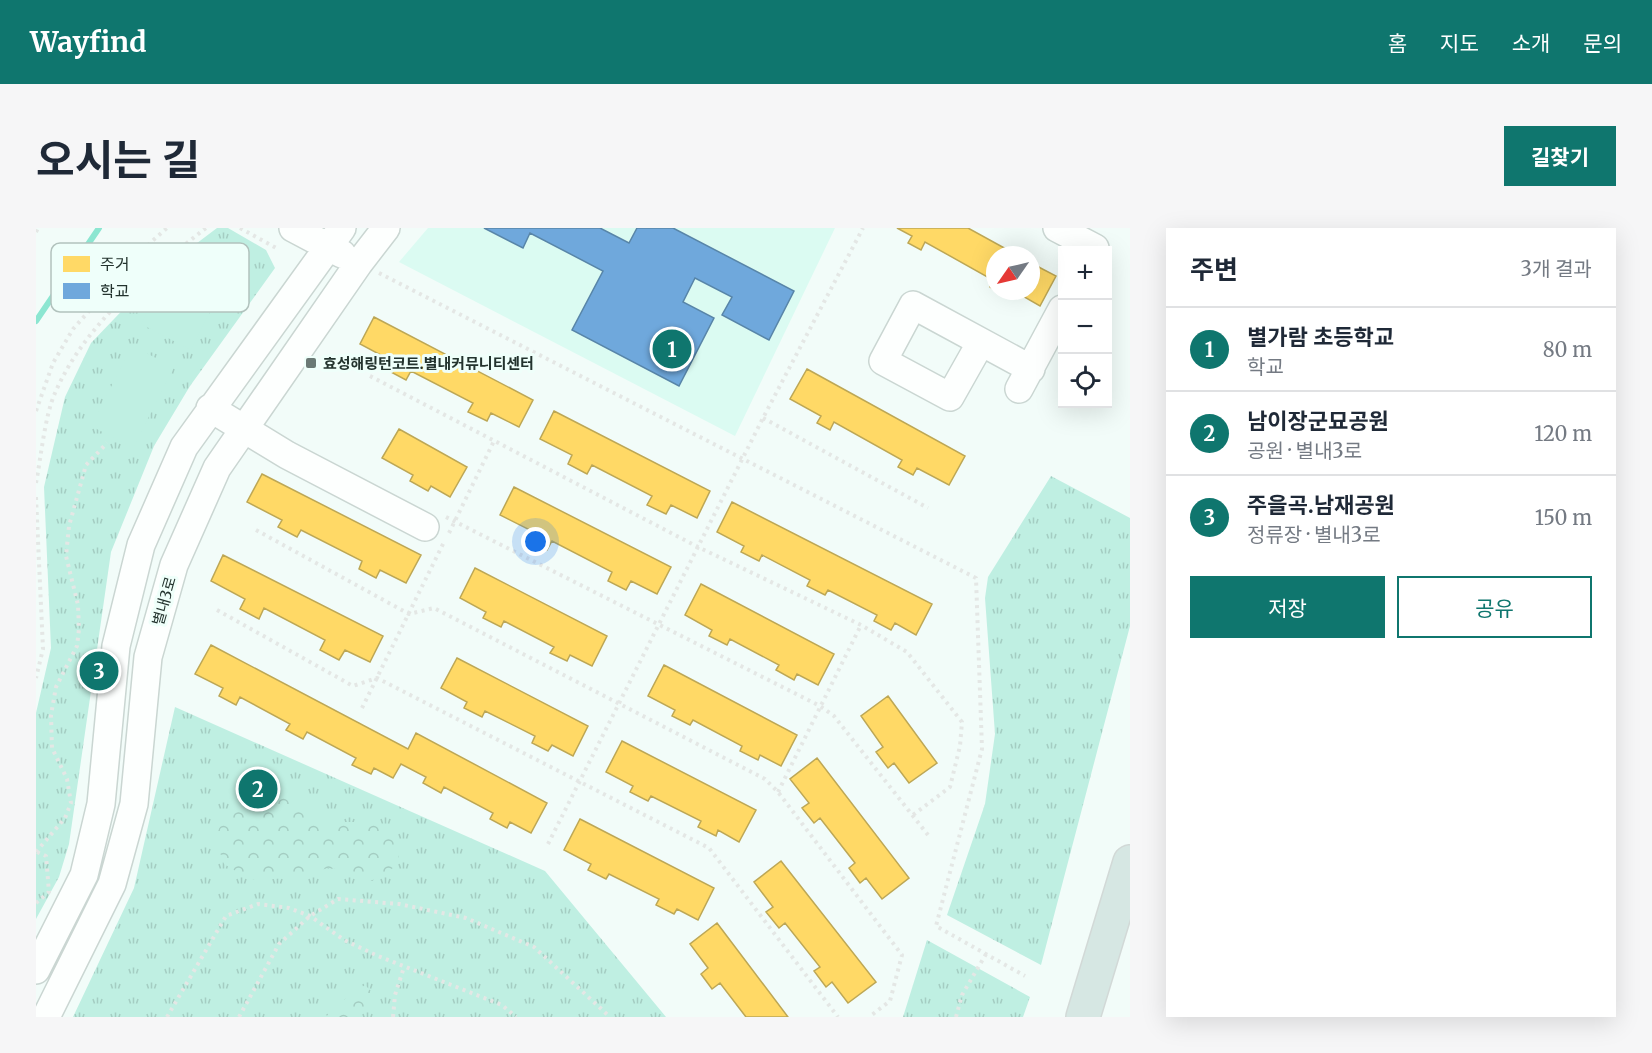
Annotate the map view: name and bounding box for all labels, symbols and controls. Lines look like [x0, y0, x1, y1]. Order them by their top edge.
text: Wayfind [30, 24, 146, 60]
text: 홈 [1388, 30, 1407, 57]
text: 지도 [1440, 30, 1479, 57]
text: 소개 [1512, 30, 1550, 57]
text: 문의 [1583, 30, 1622, 57]
button: 길찾기 [1504, 126, 1616, 186]
text: 오시는 길 [36, 134, 201, 186]
legend [51, 243, 249, 312]
north arrow [986, 246, 1040, 300]
map controls [1058, 246, 1112, 408]
button: + [1058, 246, 1112, 300]
text: 주변 [1190, 253, 1238, 286]
text: 주거 [100, 254, 129, 274]
text: 3개 결과 [1521, 256, 1592, 281]
text: 학교 [100, 281, 129, 301]
button: − [1058, 300, 1112, 354]
text: 별가람 초등학교 [1247, 323, 1394, 351]
pin: 1 [652, 326, 692, 372]
text: 1 [1205, 337, 1214, 362]
text: 80 m [1543, 337, 1592, 362]
place label: 효성해링턴코트.별내커뮤니티센터 [323, 354, 534, 373]
button: locate [1058, 354, 1112, 408]
text: 학교 [1247, 354, 1284, 379]
marker: 효성해링턴코트.별내커뮤니티센터 [304, 356, 318, 370]
text: 남이장군묘공원 [1247, 407, 1389, 435]
text: 2 [1204, 421, 1215, 446]
text: 120 m [1534, 421, 1592, 446]
text: 공원 · 별내3로 [1247, 438, 1362, 463]
text: 주을곡.남재공원 [1247, 491, 1395, 519]
text: 3 [1204, 505, 1215, 530]
text: 150 m [1535, 505, 1592, 530]
text: 정류장 · 별내3로 [1247, 522, 1381, 547]
your location [521, 527, 550, 556]
street label: 별내3로 [148, 574, 180, 628]
button: 저장 [1190, 576, 1385, 638]
button: 공유 [1397, 576, 1592, 638]
pin: 3 [80, 648, 118, 694]
pin: 2 [238, 766, 278, 812]

